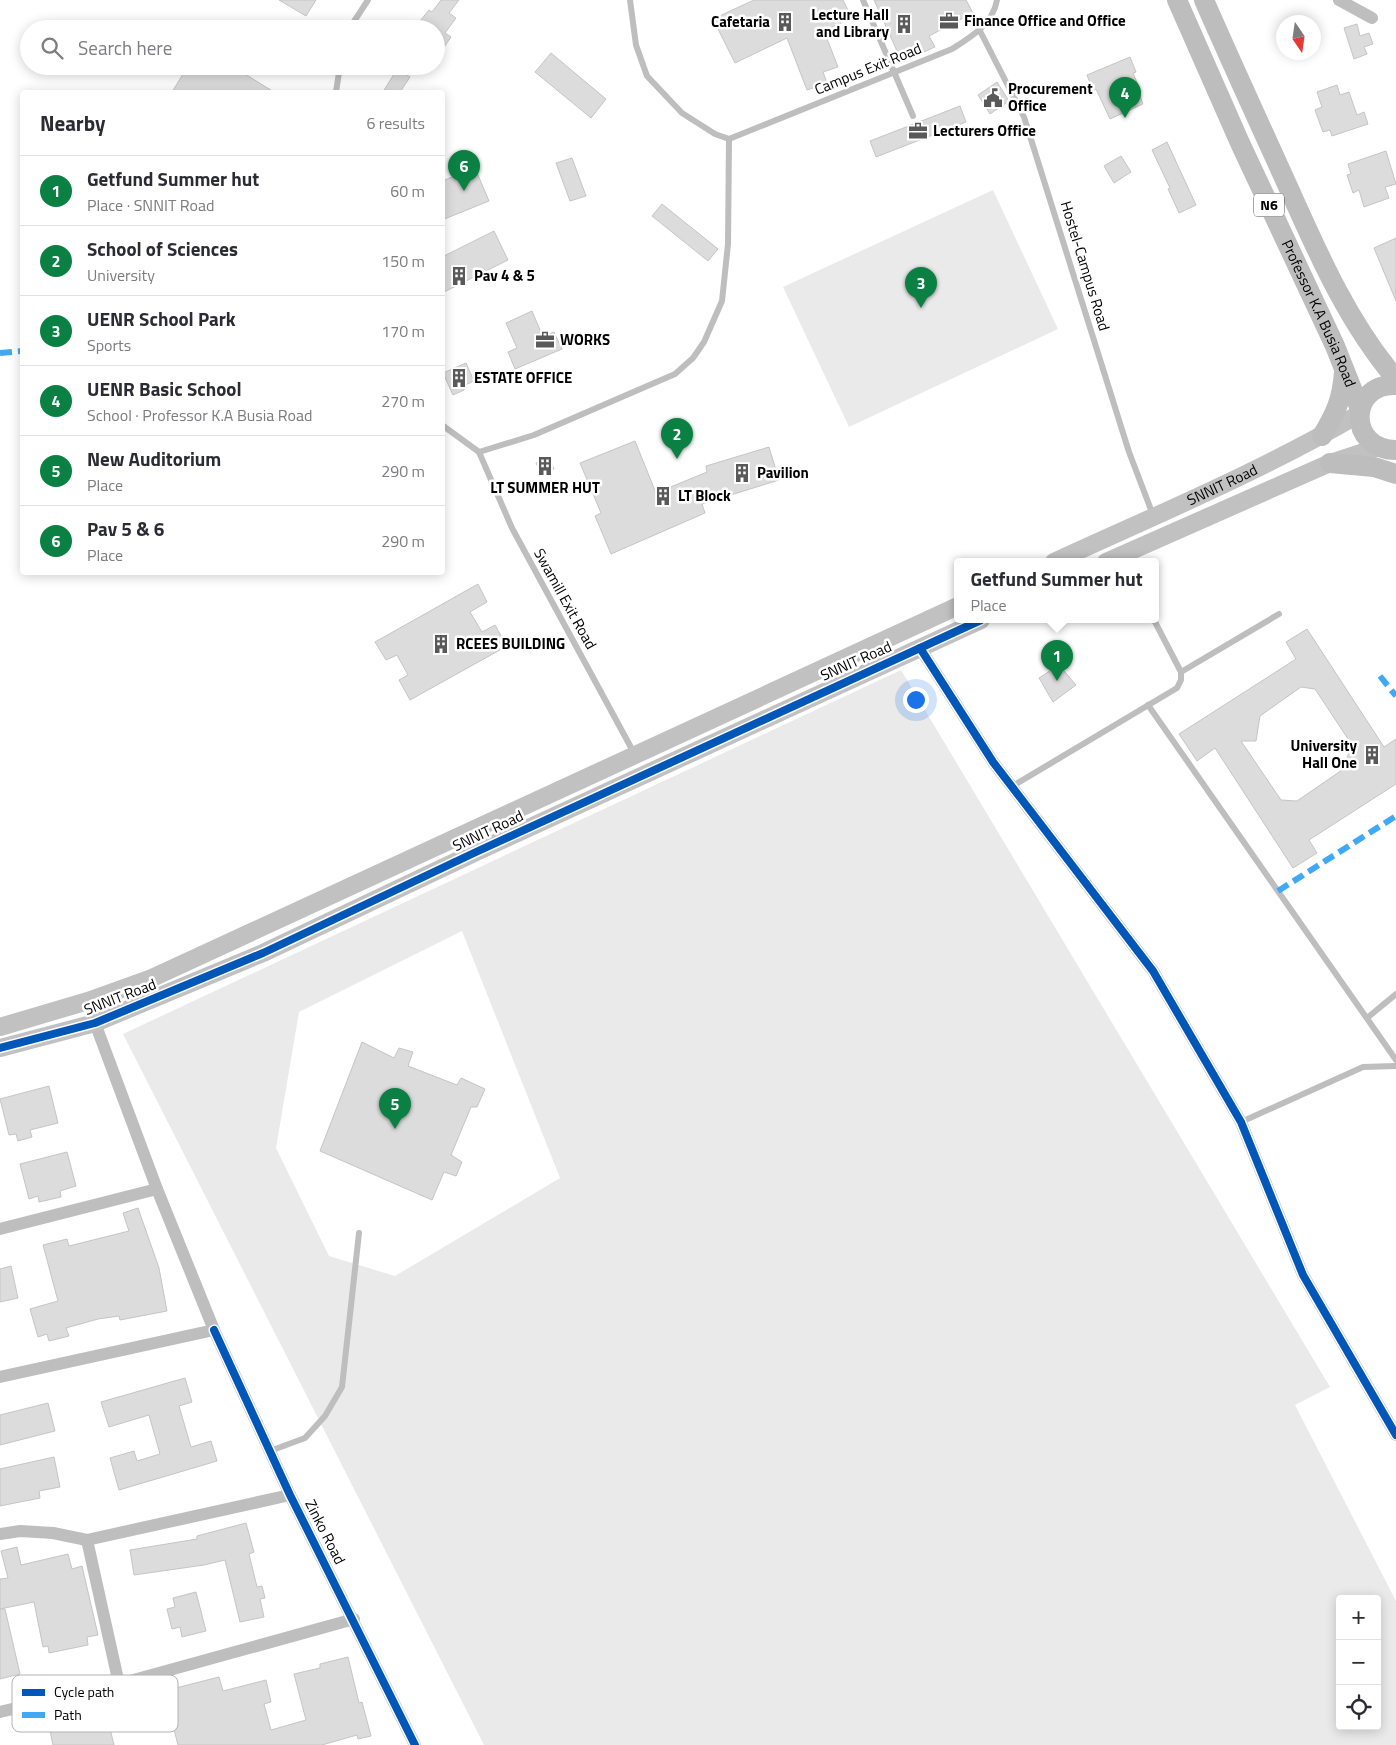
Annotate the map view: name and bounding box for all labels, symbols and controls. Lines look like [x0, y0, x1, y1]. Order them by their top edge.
place label: Lecture Hall and Library [811, 3, 889, 43]
place label: Finance Office and Office [964, 9, 1126, 32]
place label: Cafetaria [711, 10, 770, 33]
office icon: Finance Office and Office [938, 10, 960, 32]
building icon: Cafetaria [774, 11, 796, 33]
building icon: Lecture Hall and Library [893, 13, 915, 35]
north arrow [1276, 15, 1321, 60]
search box [20, 20, 445, 75]
text: Search here [78, 33, 172, 62]
icon: search [38, 34, 66, 62]
street label: Campus Exit Road [811, 37, 925, 101]
place label: Procurement Office [1008, 77, 1093, 117]
pin: 4 [1109, 77, 1141, 118]
public building icon: Procurement Office [982, 87, 1004, 109]
text: Nearby [40, 107, 105, 139]
text: 6 results [366, 111, 425, 135]
place label: Lecturers Office [933, 119, 1036, 142]
office icon: Lecturers Office [907, 120, 929, 142]
pin: 6 [448, 150, 480, 191]
text: Getfund Summer hut [87, 164, 259, 193]
text: 1 [52, 179, 60, 203]
text: 60 m [390, 179, 425, 203]
text: Place · SNNIT Road [87, 193, 215, 217]
road number: N6 [1254, 194, 1284, 216]
street label: Hostel-Campus Road [1055, 198, 1116, 334]
text: School of Sciences [87, 234, 238, 263]
street label: Professor K.A Busia Road [1276, 236, 1362, 390]
text: 2 [52, 249, 60, 273]
text: 150 m [381, 249, 425, 273]
text: University [87, 263, 155, 287]
place label: Pav 4 & 5 [474, 264, 535, 287]
building icon: Pav 4 & 5 [448, 265, 470, 287]
pin: 3 [905, 267, 937, 308]
text: UENR School Park [87, 304, 236, 333]
text: 3 [52, 319, 60, 343]
text: 170 m [381, 319, 425, 343]
place label: WORKS [560, 328, 610, 351]
office icon: WORKS [534, 329, 556, 351]
text: Sports [87, 333, 131, 357]
place label: ESTATE OFFICE [474, 366, 572, 389]
building icon: ESTATE OFFICE [448, 367, 470, 389]
text: UENR Basic School [87, 374, 242, 403]
text: 4 [52, 389, 60, 413]
text: 270 m [381, 389, 425, 413]
text: School · Professor K.A Busia Road [87, 403, 312, 427]
pin: 2 [661, 418, 693, 459]
text: New Auditorium [87, 444, 221, 473]
building icon: LT SUMMER HUT [534, 455, 556, 477]
street label: SNNIT Road [1183, 458, 1261, 511]
text: 5 [52, 459, 60, 483]
text: 290 m [381, 459, 425, 483]
place label: Pavilion [757, 461, 809, 484]
building icon: Pavilion [731, 462, 753, 484]
text: Place [87, 473, 123, 497]
place label: LT SUMMER HUT [490, 476, 600, 499]
place label: LT Block [678, 484, 731, 507]
building icon: LT Block [652, 485, 674, 507]
text: Pav 5 & 6 [87, 514, 164, 543]
text: 6 [52, 529, 60, 553]
text: 290 m [381, 529, 425, 553]
text: Place [87, 543, 123, 567]
street label: Swamill Exit Road [528, 544, 603, 653]
popup [954, 558, 1159, 623]
text: Getfund Summer hut [970, 564, 1143, 593]
text: Place [970, 593, 1007, 617]
place label: RCEES BUILDING [456, 632, 565, 655]
building icon: RCEES BUILDING [430, 633, 452, 655]
street label: SNNIT Road [817, 635, 895, 686]
pin: 1 [1041, 640, 1073, 681]
your location [903, 687, 929, 713]
place label: University Hall One [1291, 734, 1357, 774]
building icon: University Hall One [1361, 744, 1383, 766]
street label: SNNIT Road [449, 804, 527, 857]
street label: SNNIT Road [80, 972, 159, 1021]
pin: 5 [379, 1088, 411, 1129]
street label: Zinko Road [299, 1495, 352, 1568]
map controls [1336, 1595, 1381, 1730]
button: + [1336, 1595, 1381, 1640]
button: − [1336, 1640, 1381, 1685]
legend [12, 1675, 178, 1732]
text: Cycle path [54, 1681, 114, 1702]
button: locate [1336, 1685, 1381, 1730]
text: Path [54, 1704, 82, 1725]

